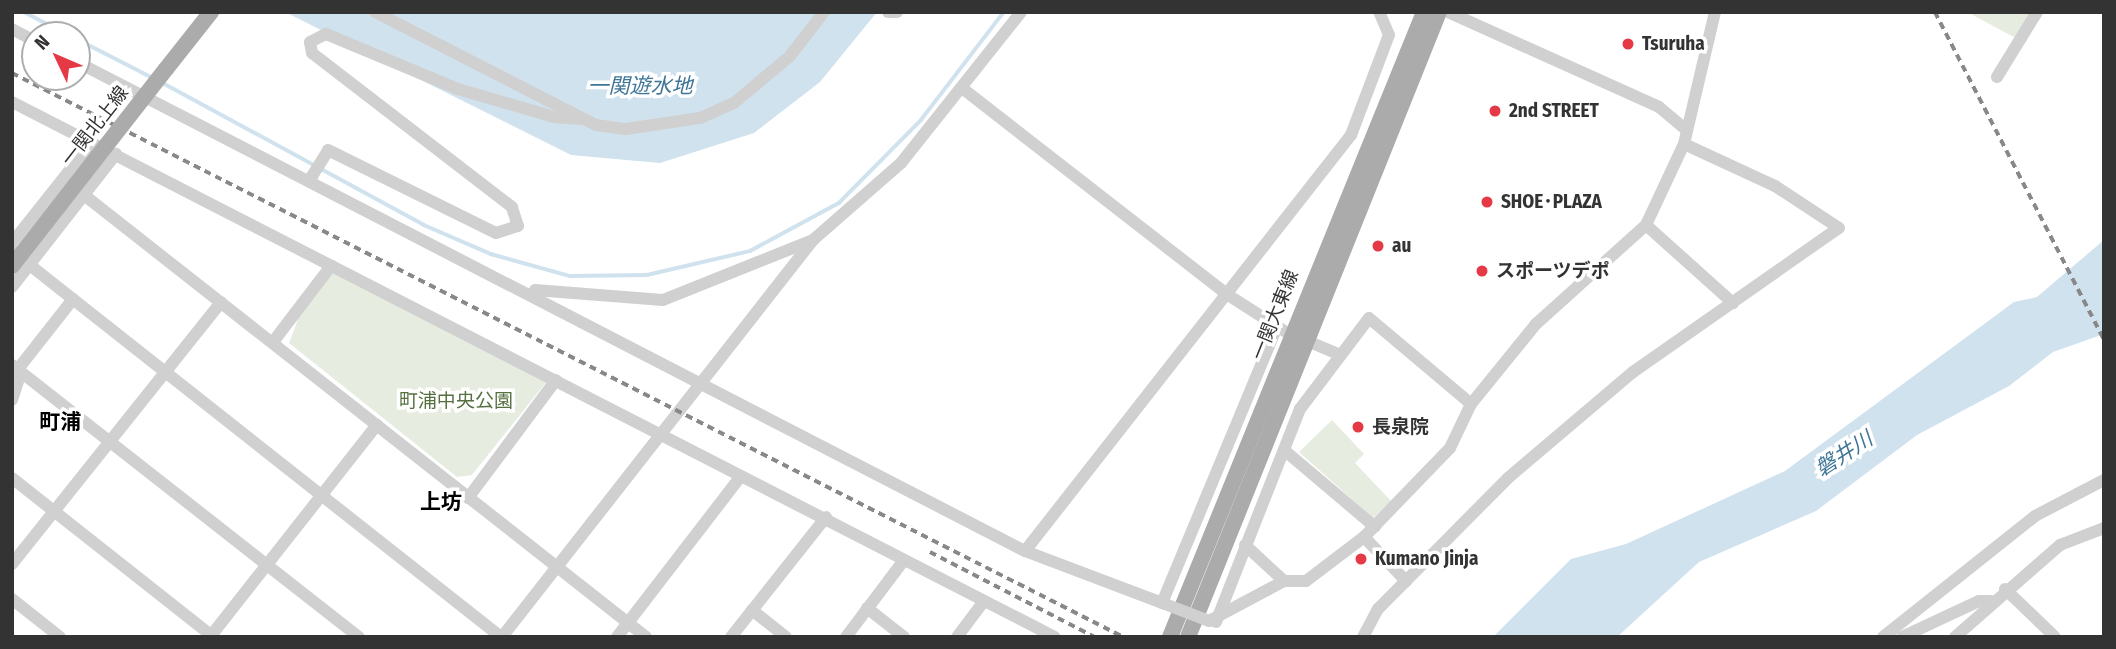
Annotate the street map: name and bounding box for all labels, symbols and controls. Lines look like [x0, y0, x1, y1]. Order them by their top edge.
north arrow [21, 21, 91, 91]
text: N [30, 30, 54, 55]
place label: Tsuruha [1642, 33, 1705, 55]
marker: Tsuruha [1620, 36, 1636, 52]
water label: 一関遊水地 [588, 73, 692, 99]
street label: 一関北上線 [57, 82, 133, 170]
place label: 2nd STREET [1509, 100, 1599, 122]
marker: 2nd STREET [1487, 103, 1503, 119]
place label: SHOE･PLAZA [1501, 191, 1602, 213]
marker: SHOE･PLAZA [1479, 194, 1495, 210]
place label: au [1392, 235, 1411, 257]
marker: au [1370, 238, 1386, 254]
place label: スポーツデポ [1496, 260, 1610, 282]
marker: スポーツデポ [1474, 263, 1490, 279]
street label: 一関大東線 [1247, 267, 1303, 363]
park label: 町浦中央公園 [399, 390, 513, 412]
district label: 町浦 [39, 409, 81, 435]
place label: 長泉院 [1372, 416, 1429, 438]
marker: 長泉院 [1350, 419, 1366, 435]
water label: 磐井川 [1811, 426, 1877, 482]
district label: 上坊 [420, 489, 462, 515]
place label: Kumano Jinja [1375, 548, 1478, 570]
marker: Kumano Jinja [1353, 551, 1369, 567]

